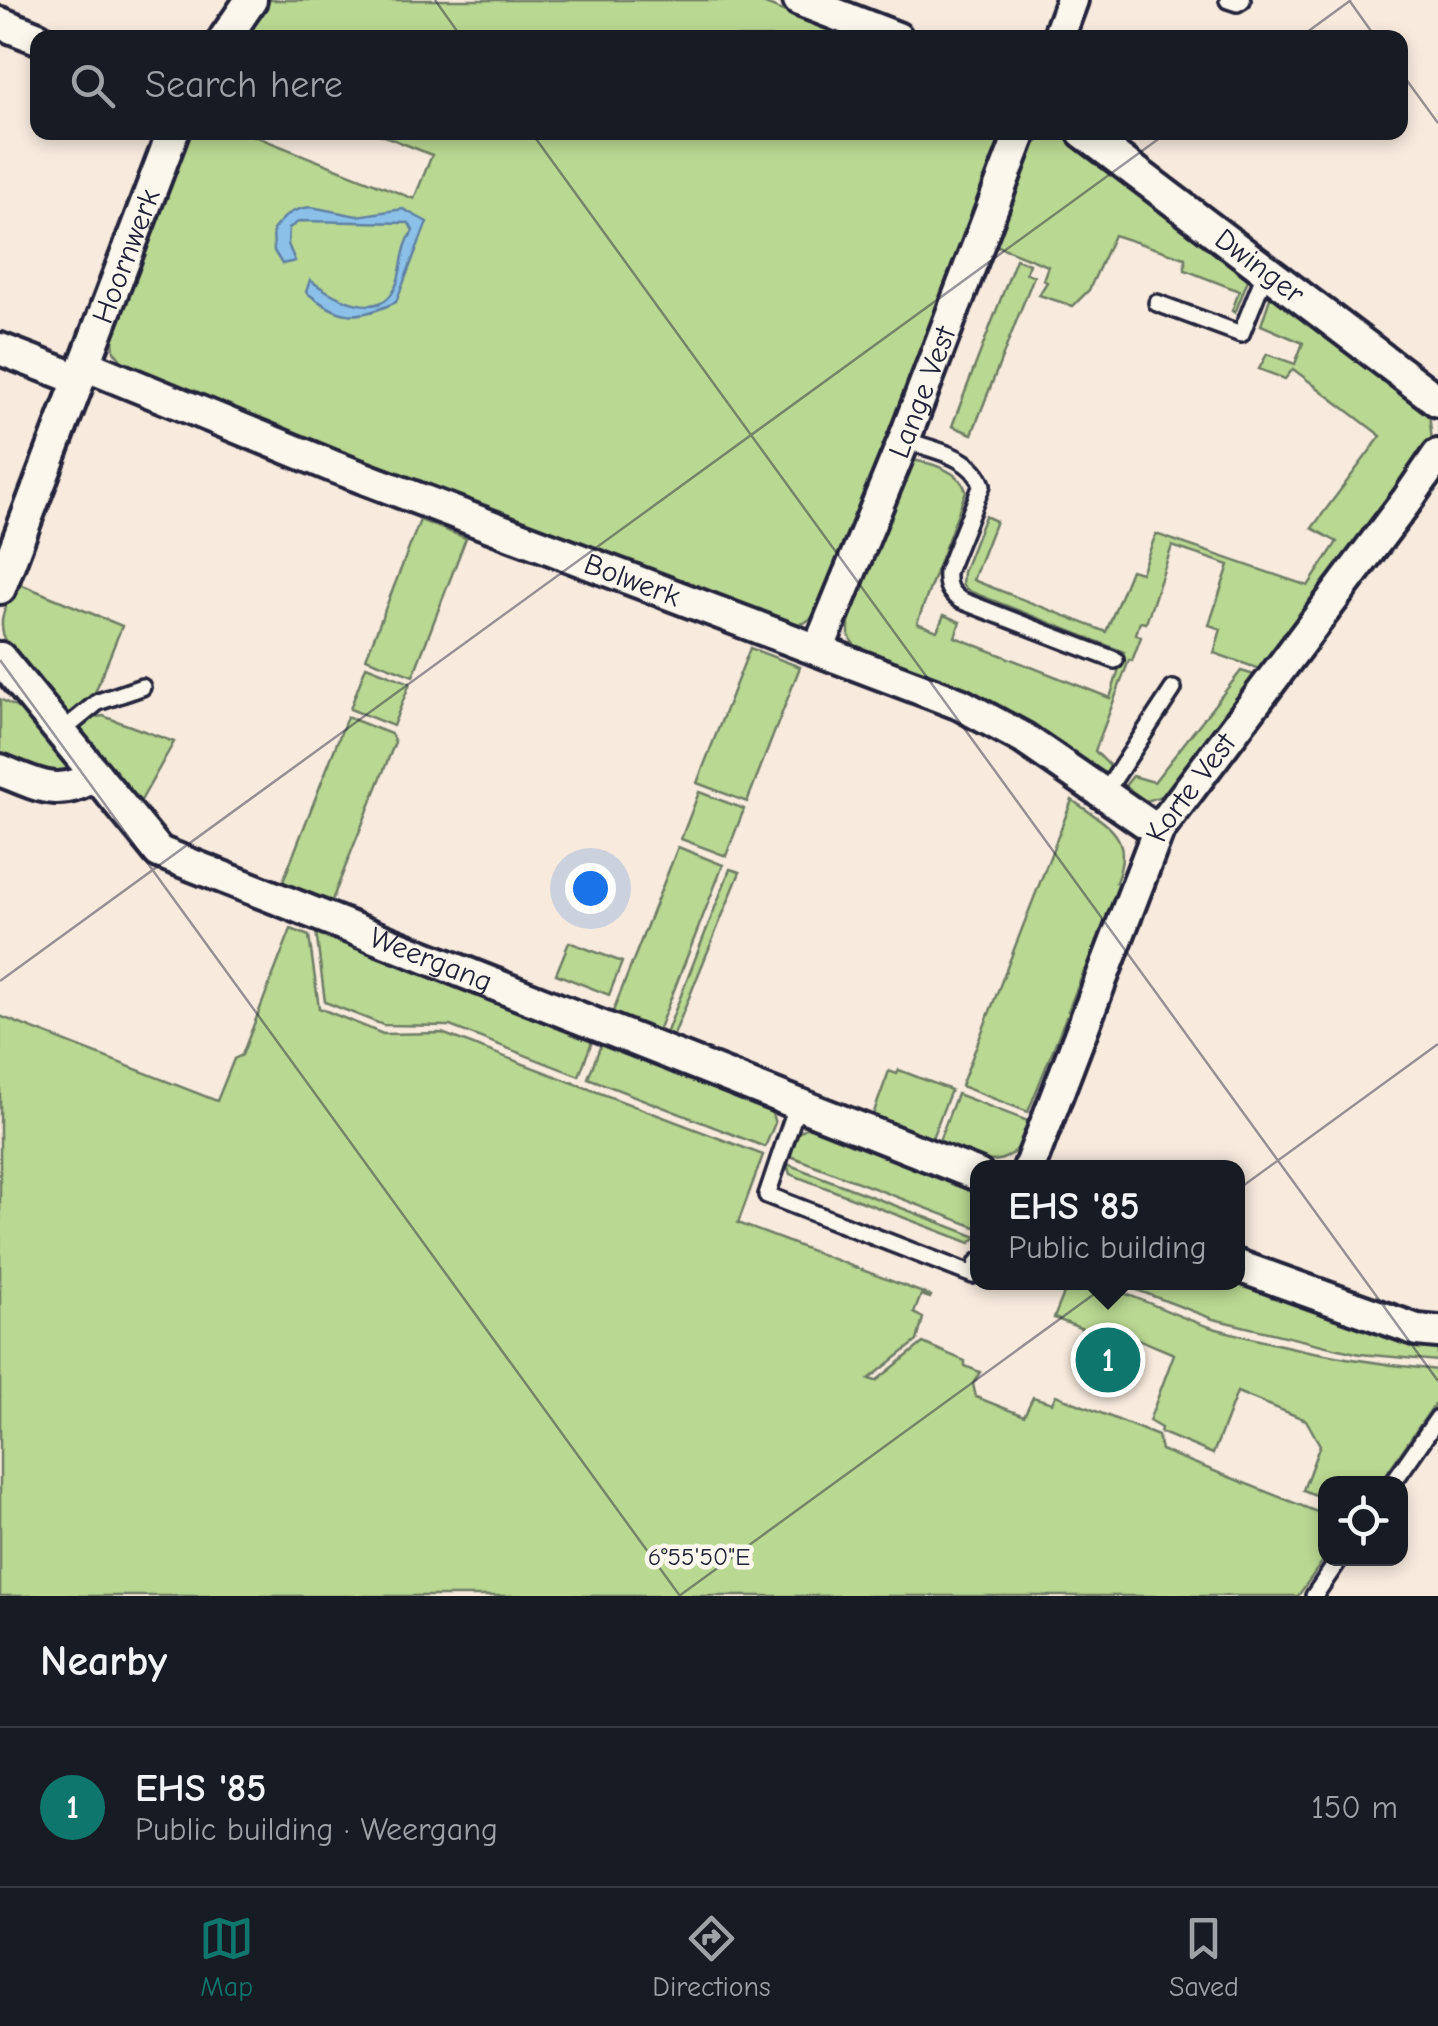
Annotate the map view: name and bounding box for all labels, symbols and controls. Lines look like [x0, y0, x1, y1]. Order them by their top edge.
search box [30, 30, 1408, 140]
icon: search [65, 58, 120, 113]
text: Search here [145, 63, 343, 107]
street label: Hoornwerk [85, 184, 168, 328]
street label: Dwinger [1208, 221, 1311, 312]
street label: Lange Vest [881, 320, 964, 463]
street label: Bolwerk [579, 546, 686, 615]
street label: Korte Vest [1139, 725, 1244, 847]
your location [565, 863, 616, 914]
street label: Weergang [365, 920, 497, 1000]
popup [970, 1160, 1245, 1290]
text: EHS '85 [1008, 1185, 1140, 1229]
text: Public building [1008, 1229, 1207, 1266]
pin: 1 [1076, 1322, 1140, 1398]
map controls [1318, 1476, 1408, 1566]
button: locate [1318, 1476, 1408, 1566]
text: 6°55'50"E [648, 1542, 750, 1571]
text: Nearby [40, 1637, 167, 1686]
text: EHS '85 [135, 1767, 266, 1811]
text: 1 [66, 1789, 79, 1826]
text: 150 m [1311, 1789, 1398, 1826]
text: Public building · Weergang [135, 1811, 498, 1848]
tab: Map [199, 1911, 254, 2003]
tab: Directions [652, 1911, 771, 2003]
tab: Saved [1169, 1911, 1239, 2003]

